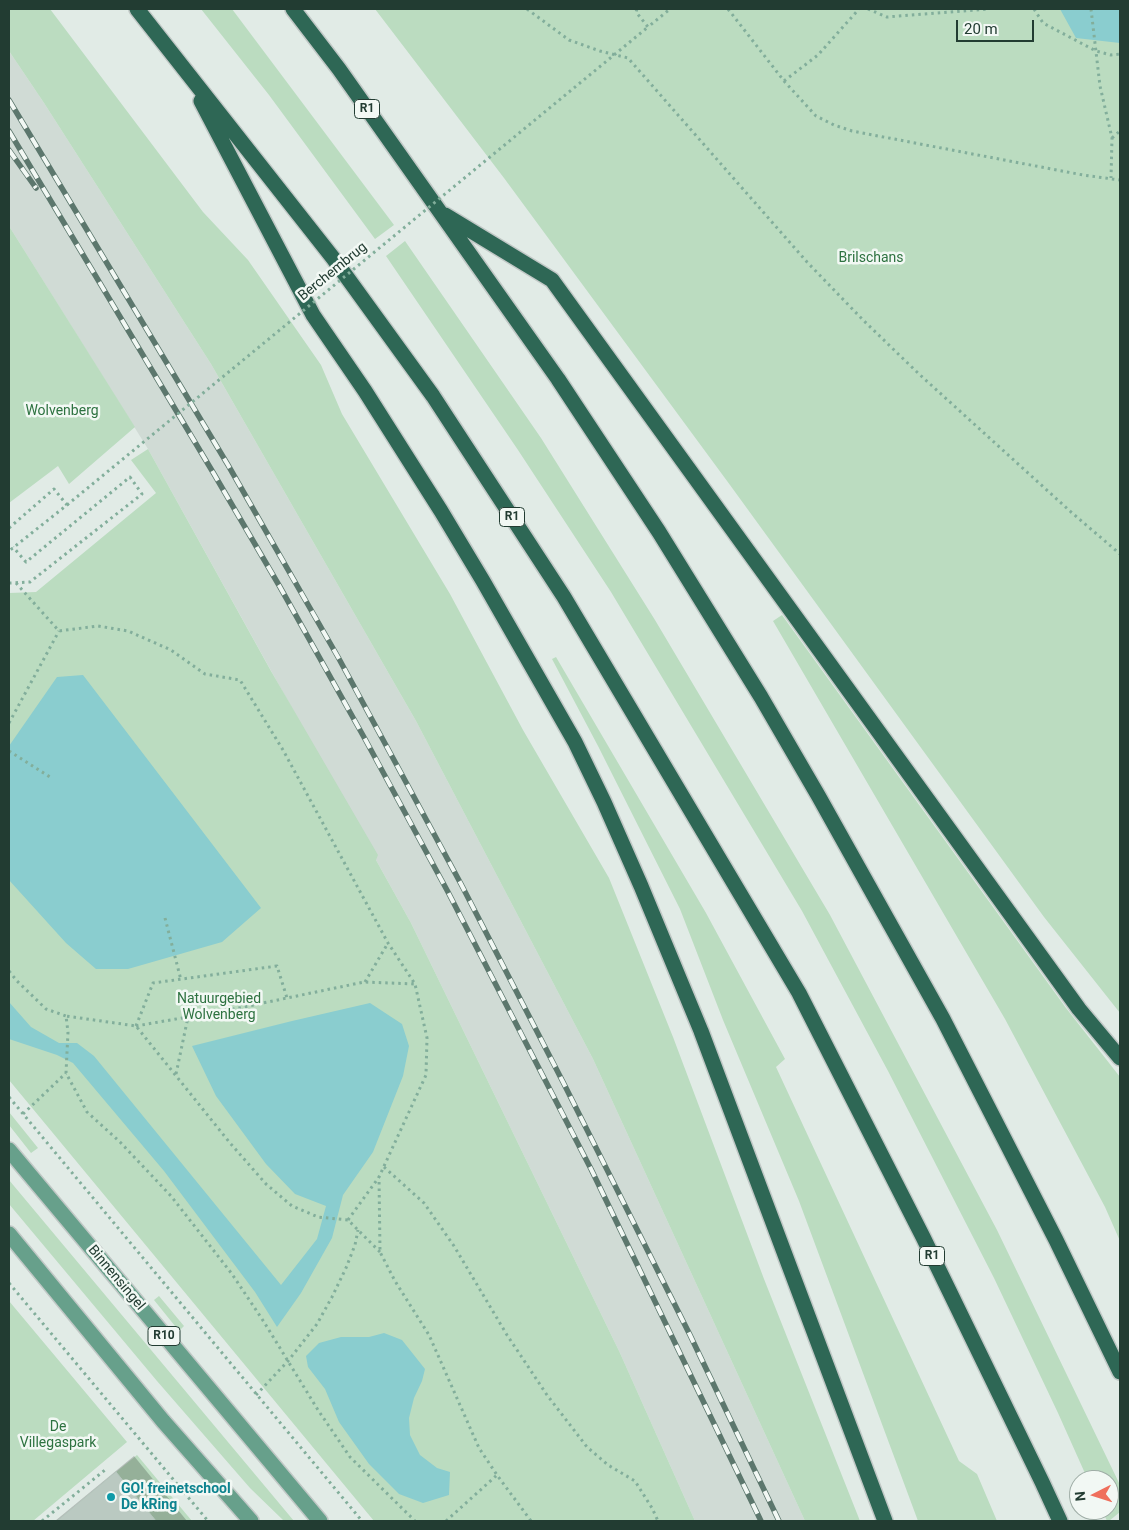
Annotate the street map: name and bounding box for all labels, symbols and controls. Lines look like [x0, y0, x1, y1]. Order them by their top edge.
scale bar [959, 10, 1036, 42]
text: 20 m [964, 20, 998, 38]
road number: R1 [354, 100, 380, 118]
street label: Berchembrug [295, 239, 371, 305]
park label: Brilschans [838, 250, 904, 266]
park label: Wolvenberg [25, 403, 99, 419]
road number: R1 [500, 508, 524, 526]
park label: Natuurgebied Wolvenberg [177, 991, 261, 1024]
street label: Binnensingel [84, 1242, 148, 1314]
road number: R1 [920, 1246, 944, 1266]
road number: R10 [148, 1326, 180, 1345]
park label: De Villegaspark [20, 1419, 96, 1451]
north arrow [1069, 1470, 1119, 1520]
place label: GO! freinetschool De kRing [121, 1481, 231, 1514]
marker: GO! freinetschool De kRing [105, 1491, 117, 1503]
text: N [1072, 1491, 1088, 1502]

